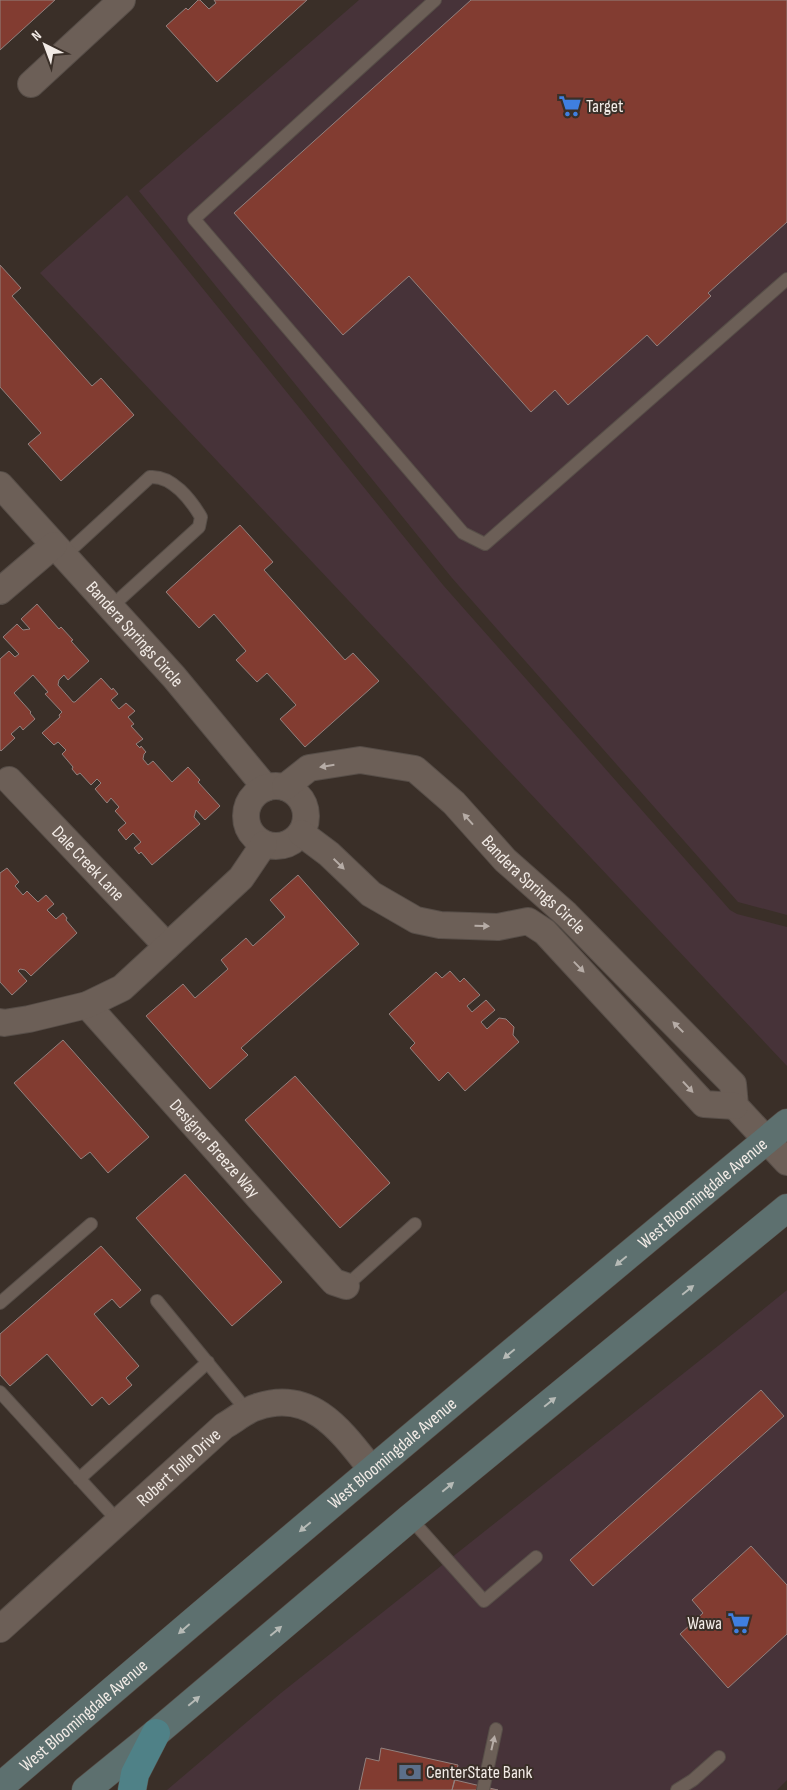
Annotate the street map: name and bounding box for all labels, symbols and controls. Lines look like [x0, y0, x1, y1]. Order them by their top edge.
north arrow [20, 20, 70, 70]
text: N [28, 27, 45, 45]
supermarket icon: Target [557, 93, 583, 119]
place label: Target [586, 96, 624, 117]
street label: Bandera Springs Circle [82, 577, 188, 691]
one-way arrow [318, 762, 334, 770]
one-way arrow [462, 813, 474, 825]
street label: Dale Creek Lane [48, 821, 129, 905]
street label: Bandera Springs Circle [477, 831, 590, 938]
one-way arrow [332, 858, 344, 870]
one-way arrow [474, 922, 490, 930]
one-way arrow [573, 961, 585, 973]
one-way arrow [672, 1022, 684, 1034]
one-way arrow [682, 1081, 694, 1093]
street label: Designer Breeze Way [165, 1095, 264, 1202]
street label: West Bloomingdale Avenue [634, 1133, 771, 1253]
one-way arrow [615, 1255, 628, 1266]
one-way arrow [681, 1284, 694, 1295]
one-way arrow [503, 1348, 515, 1359]
street label: West Bloomingdale Avenue [324, 1393, 461, 1513]
one-way arrow [544, 1397, 557, 1408]
street label: Robert Tolle Drive [132, 1424, 225, 1511]
one-way arrow [441, 1481, 454, 1492]
one-way arrow [298, 1521, 311, 1532]
supermarket icon: Wawa [726, 1610, 752, 1636]
place label: Wawa [687, 1613, 722, 1634]
one-way arrow [178, 1623, 190, 1635]
one-way arrow [270, 1626, 283, 1637]
street label: West Bloomingdale Avenue [15, 1655, 152, 1776]
one-way arrow [187, 1696, 200, 1707]
one-way arrow [489, 1735, 497, 1750]
bank icon: CenterState Bank [397, 1759, 423, 1785]
place label: CenterState Bank [426, 1762, 533, 1783]

